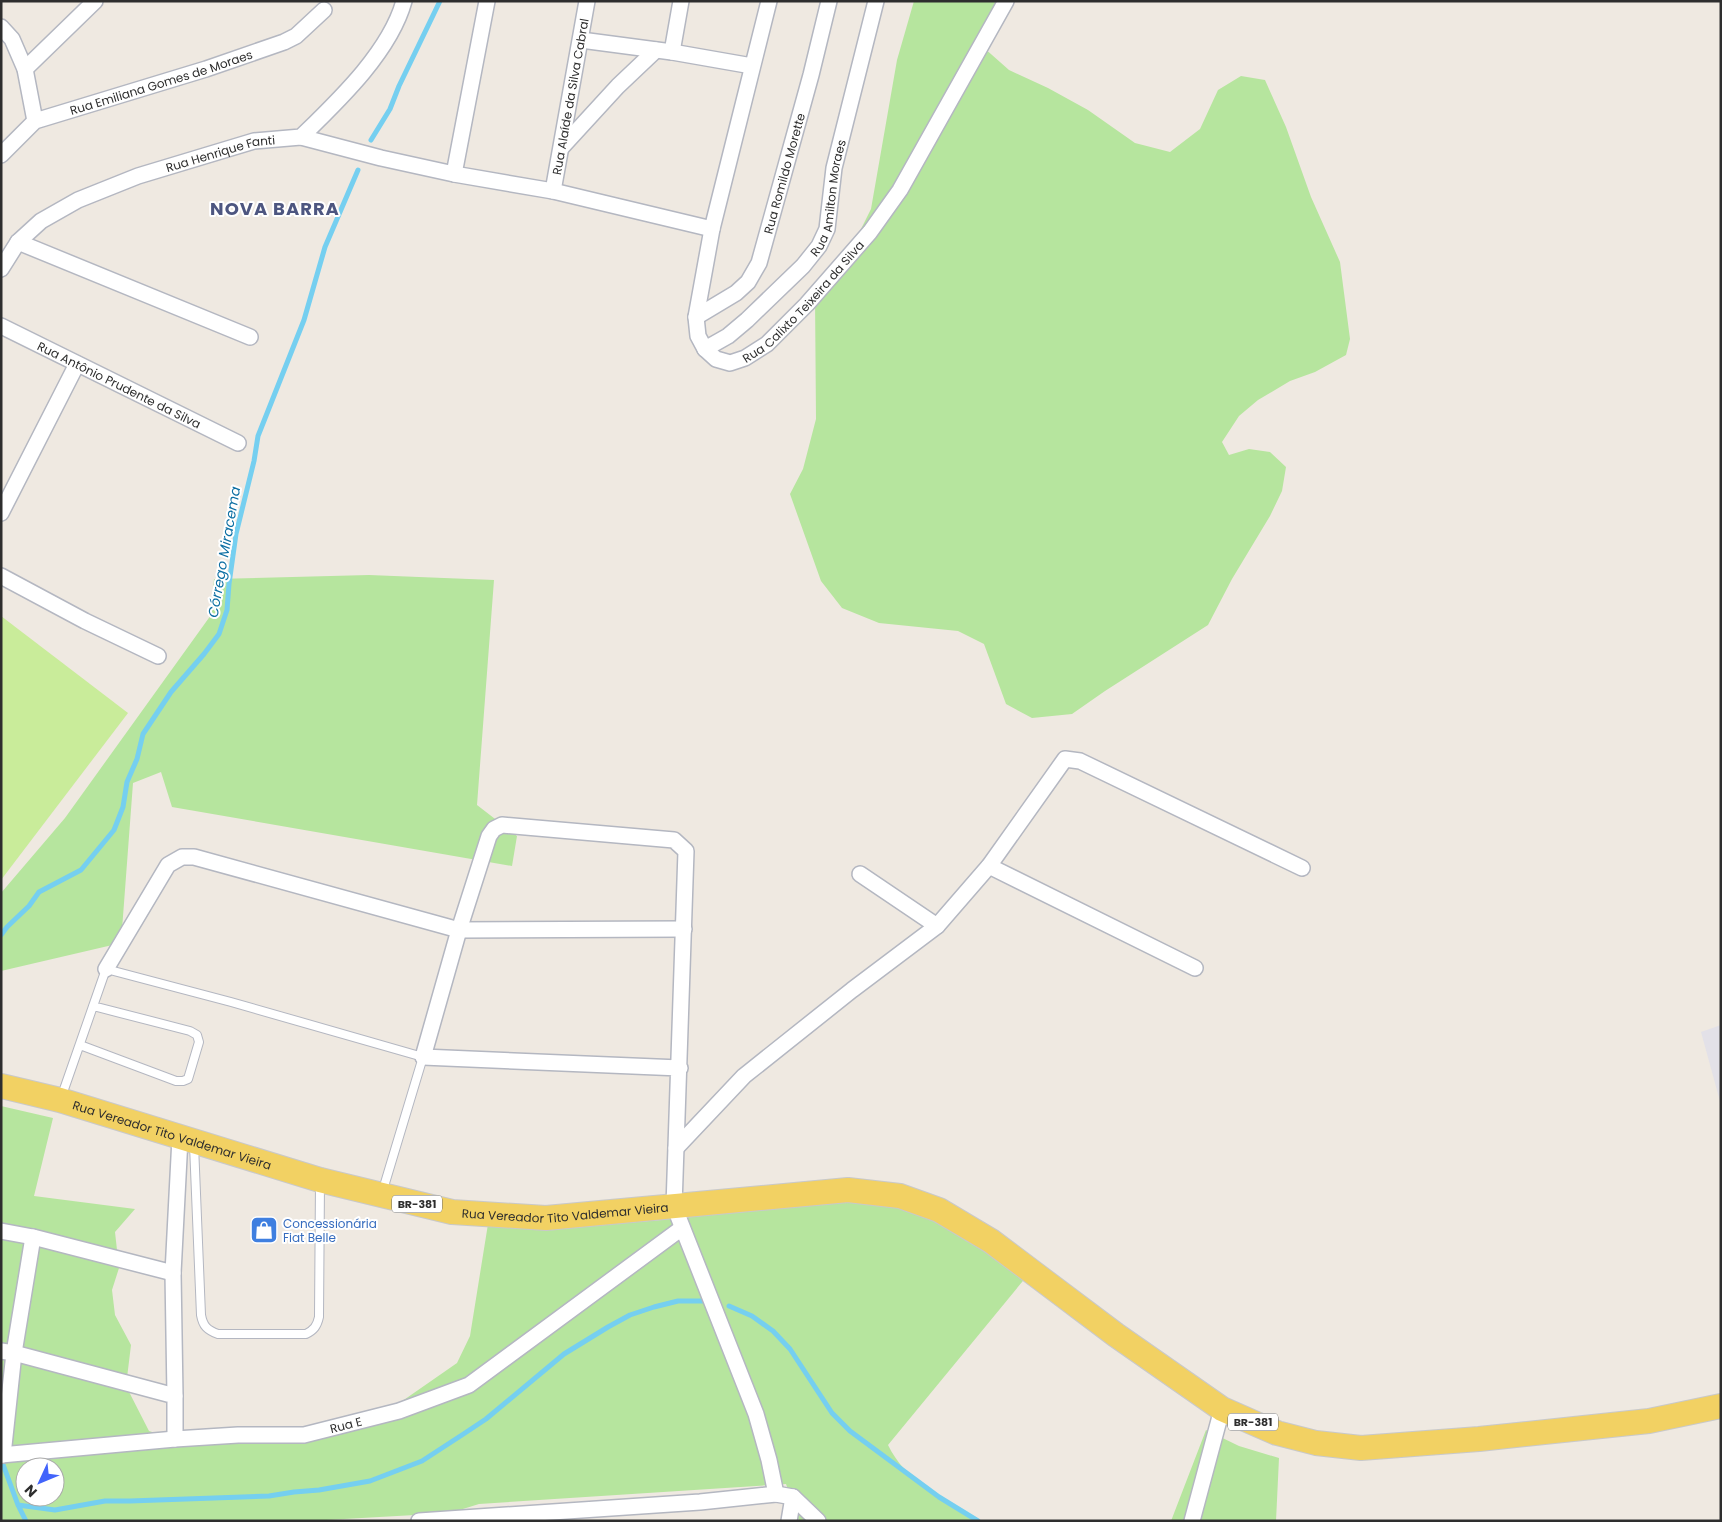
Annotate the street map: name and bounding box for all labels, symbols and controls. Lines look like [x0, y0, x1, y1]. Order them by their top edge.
street label: Rua Alaíde da Silva Cabral [548, 17, 592, 176]
street label: Rua Emiliana Gomes de Moraes [68, 45, 254, 118]
street label: Rua Romildo Morette [759, 111, 809, 236]
street label: Rua Henrique Fanti [164, 131, 276, 176]
street label: Rua Amilton Moraes [806, 138, 849, 260]
district label: NOVA BARRA [210, 196, 340, 221]
street label: Rua Calixto Teixeira da Silva [739, 237, 868, 366]
street label: Rua Antônio Prudente da Silva [35, 337, 204, 432]
water label: Córrego Miracema [203, 484, 245, 619]
street label: Rua Vereador Tito Valdemar Vieira [71, 1096, 274, 1173]
road number: BR-381 [392, 1196, 442, 1212]
street label: Rua Vereador Tito Valdemar Vieira [461, 1198, 669, 1227]
shop icon: Concessionária Fiat Belle [249, 1215, 279, 1245]
place label: Concessionária Fiat Belle [283, 1215, 377, 1246]
street label: Rua E [328, 1412, 364, 1437]
road number: BR-381 [1228, 1414, 1278, 1430]
north arrow [15, 1457, 65, 1507]
text: N [20, 1480, 41, 1502]

